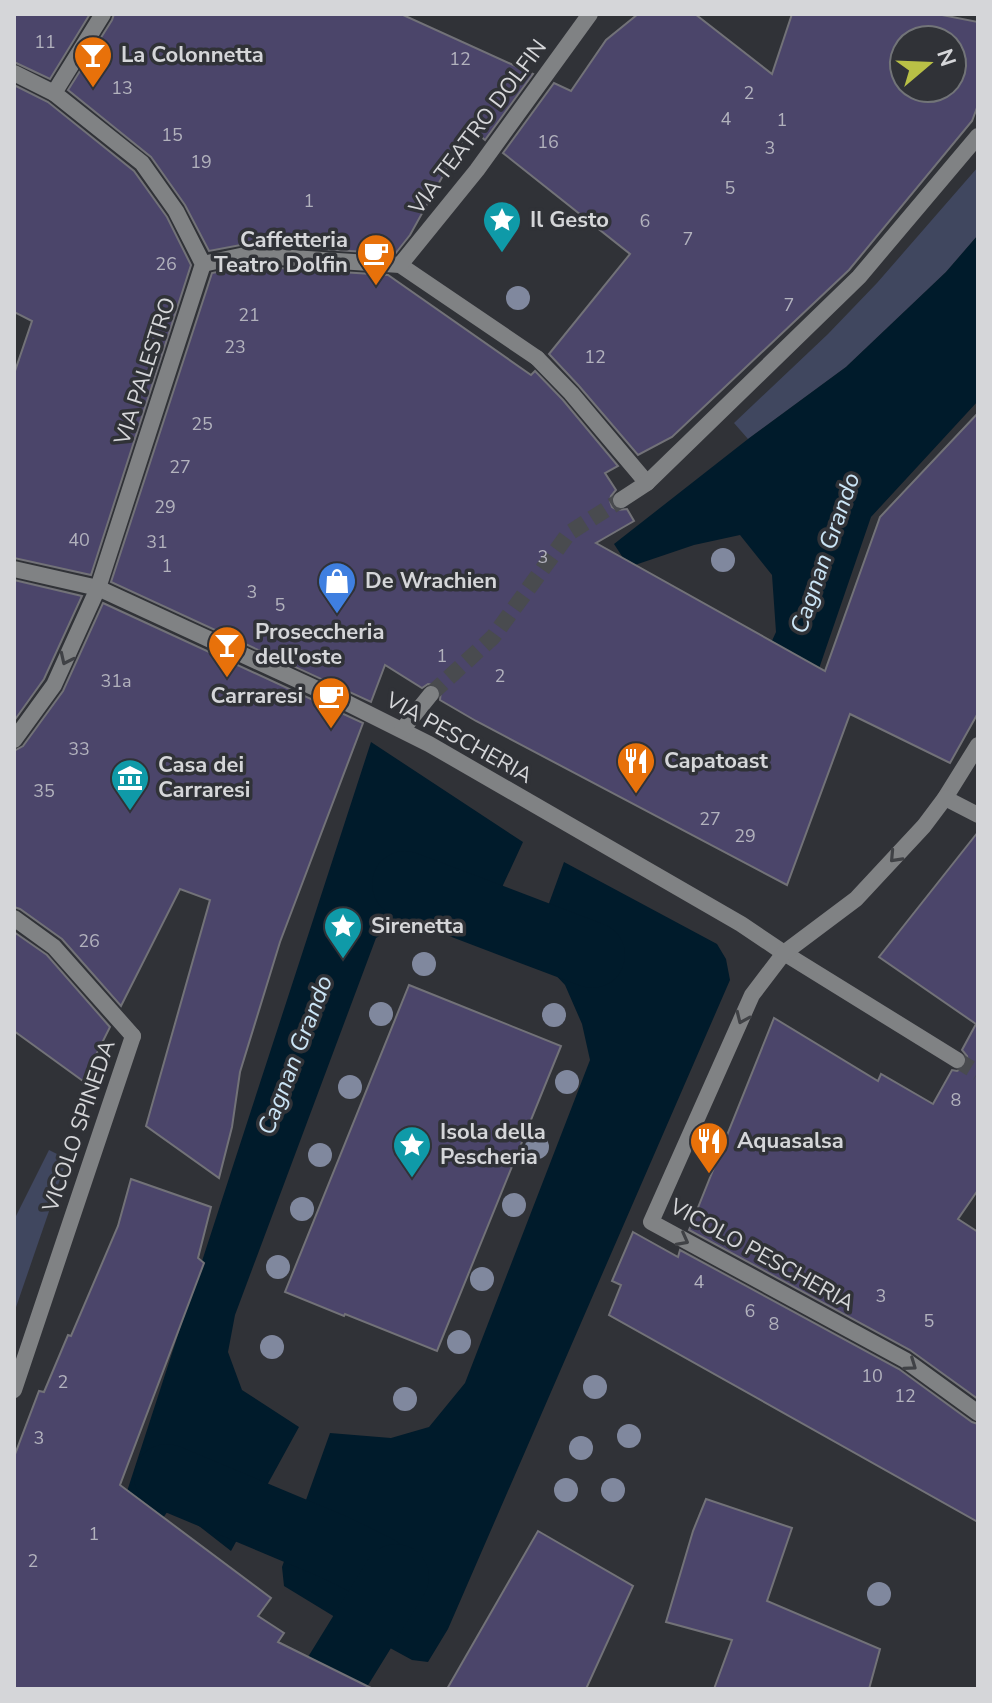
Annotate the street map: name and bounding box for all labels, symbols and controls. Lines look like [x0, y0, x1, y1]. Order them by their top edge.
north arrow [888, 24, 968, 104]
house number: 11 [34, 30, 56, 54]
street label: VIA TEATRO DOLFIN [402, 33, 554, 222]
bar icon: La Colonnetta [72, 34, 114, 89]
place label: La Colonnetta [121, 40, 264, 70]
text: N [929, 45, 963, 70]
house number: 12 [449, 47, 471, 71]
house number: 13 [111, 76, 133, 100]
house number: 2 [744, 81, 754, 105]
house number: 4 [721, 107, 732, 131]
house number: 1 [777, 108, 787, 132]
house number: 15 [161, 123, 183, 147]
house number: 16 [537, 130, 559, 154]
house number: 3 [765, 136, 775, 160]
house number: 19 [190, 150, 212, 174]
house number: 5 [725, 176, 735, 200]
house number: 1 [304, 189, 314, 213]
place icon: Il Gesto [481, 199, 523, 254]
place label: Il Gesto [530, 205, 609, 235]
house number: 6 [640, 209, 650, 233]
place label: Caffetteria Teatro Dolfin [214, 225, 348, 280]
house number: 7 [683, 227, 693, 251]
cafe icon: Caffetteria Teatro Dolfin [355, 232, 397, 287]
house number: 26 [155, 252, 177, 276]
street label: VIA PALESTRO [107, 293, 183, 450]
house number: 7 [784, 293, 794, 317]
house number: 21 [238, 303, 260, 327]
house number: 23 [224, 335, 246, 359]
house number: 12 [584, 345, 606, 369]
house number: 25 [191, 412, 213, 436]
house number: 27 [169, 455, 191, 479]
water label: Cagnan Grando [782, 468, 868, 638]
house number: 29 [154, 495, 176, 519]
house number: 40 [68, 528, 90, 552]
house number: 31 [146, 530, 168, 554]
house number: 3 [538, 545, 548, 569]
house number: 1 [162, 554, 172, 578]
shop icon: De Wrachien [316, 560, 358, 615]
place label: De Wrachien [365, 566, 497, 596]
house number: 3 [247, 580, 257, 604]
house number: 5 [275, 593, 285, 617]
place label: Proseccheria dell'oste [255, 617, 385, 672]
bar icon: Proseccheria dell'oste [206, 624, 248, 679]
house number: 1 [437, 644, 447, 668]
one-way arrow [60, 651, 76, 665]
house number: 2 [495, 664, 505, 688]
house number: 31a [100, 669, 132, 693]
cafe icon: Carraresi [310, 675, 352, 730]
place label: Carraresi [211, 681, 303, 711]
street label: VIA PESCHERIA [379, 685, 538, 791]
house number: 33 [68, 737, 90, 761]
restaurant icon: Capatoast [615, 740, 657, 795]
place label: Capatoast [664, 746, 768, 776]
place label: Casa dei Carraresi [158, 750, 250, 805]
museum icon: Casa dei Carraresi [109, 757, 151, 812]
house number: 35 [33, 779, 55, 803]
house number: 27 [699, 807, 721, 831]
house number: 29 [734, 824, 756, 848]
one-way arrow [890, 848, 904, 863]
place icon: Sirenetta [322, 905, 364, 960]
place label: Sirenetta [371, 911, 464, 941]
house number: 26 [78, 929, 100, 953]
water label: Cagnan Grando [250, 971, 340, 1139]
one-way arrow [735, 1010, 751, 1024]
street label: VICOLO SPINEDA [35, 1036, 122, 1217]
house number: 8 [951, 1088, 961, 1112]
place label: Isola della Pescheria [440, 1117, 546, 1172]
restaurant icon: Aquasalsa [688, 1120, 730, 1175]
place icon: Isola della Pescheria [391, 1124, 433, 1179]
place label: Aquasalsa [737, 1126, 844, 1156]
street label: VICOLO PESCHERIA [664, 1191, 860, 1318]
one-way arrow [675, 1230, 690, 1245]
house number: 4 [694, 1270, 705, 1294]
house number: 3 [876, 1284, 886, 1308]
house number: 6 [745, 1299, 755, 1323]
house number: 5 [924, 1309, 934, 1333]
house number: 8 [769, 1312, 779, 1336]
one-way arrow [903, 1355, 917, 1370]
house number: 10 [861, 1364, 883, 1388]
house number: 2 [58, 1370, 68, 1394]
house number: 12 [894, 1384, 916, 1408]
house number: 3 [34, 1426, 44, 1450]
house number: 1 [89, 1522, 99, 1546]
house number: 2 [28, 1549, 38, 1573]

